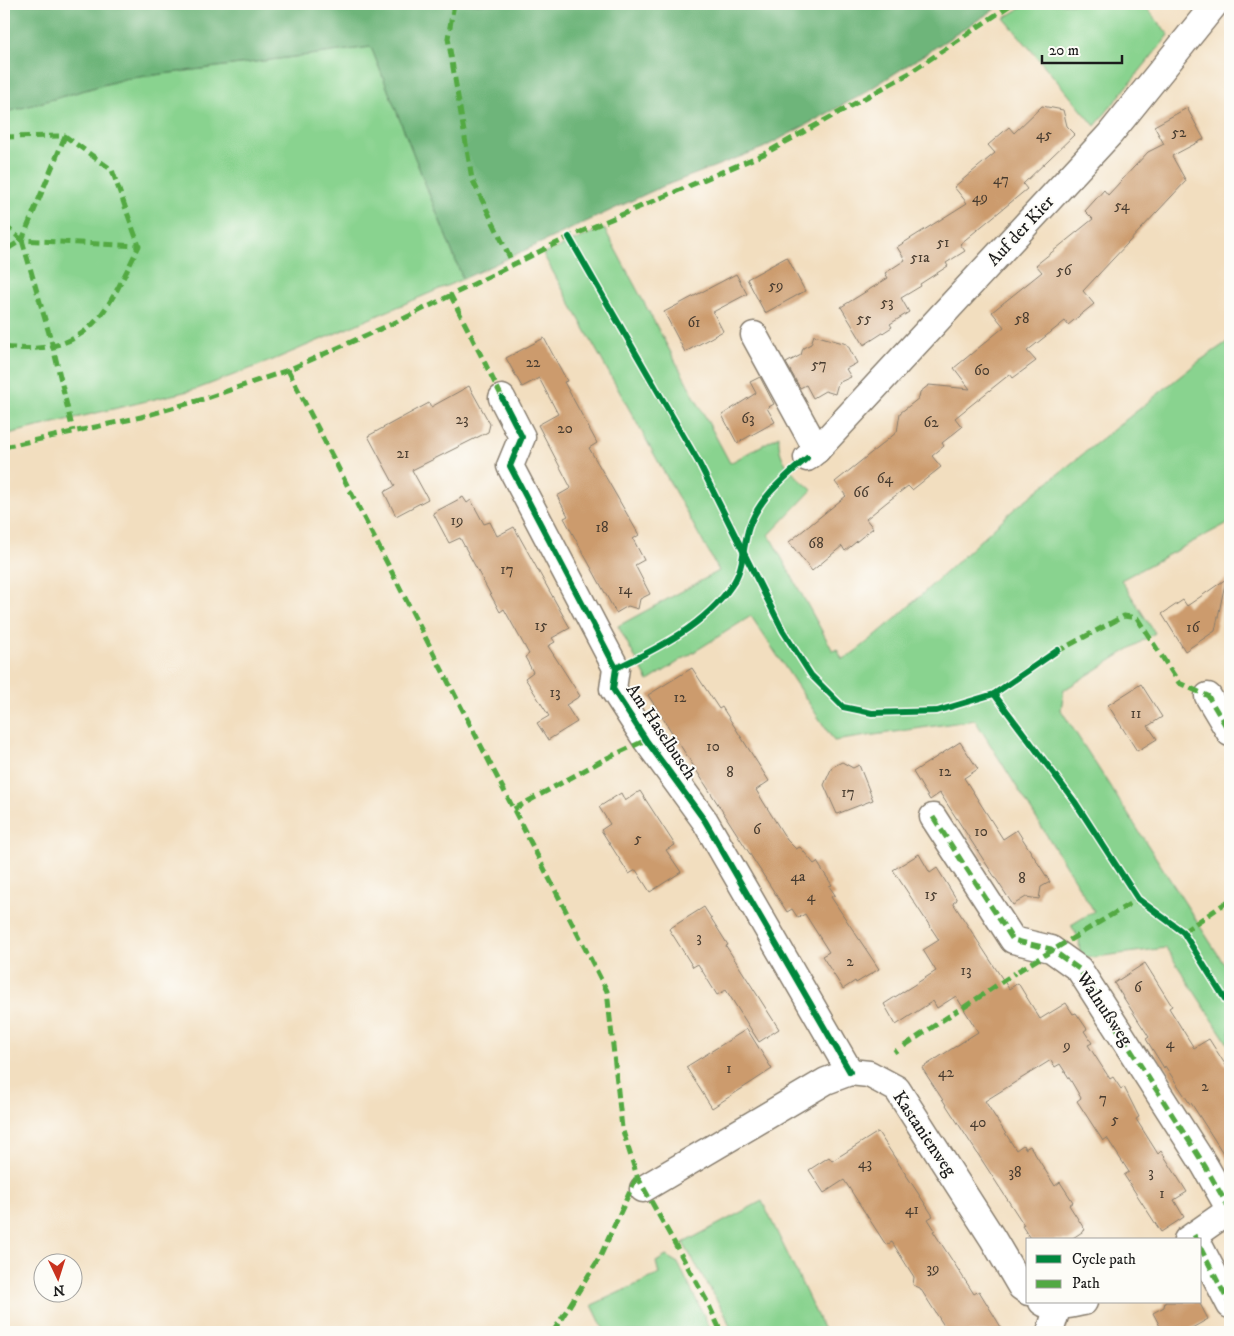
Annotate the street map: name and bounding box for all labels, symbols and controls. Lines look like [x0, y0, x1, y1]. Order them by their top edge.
scale bar [1042, 32, 1122, 64]
text: 20 m [1049, 41, 1079, 60]
house number: 52 [1172, 123, 1187, 142]
house number: 45 [1036, 125, 1053, 144]
house number: 47 [993, 170, 1009, 189]
house number: 49 [972, 188, 988, 207]
street label: Auf der Kier [983, 191, 1059, 271]
house number: 54 [1114, 196, 1130, 215]
house number: 51 [937, 233, 949, 252]
house number: 51a [910, 248, 930, 267]
house number: 56 [1056, 261, 1073, 280]
house number: 59 [769, 276, 783, 295]
house number: 53 [880, 293, 894, 312]
house number: 55 [857, 309, 872, 328]
house number: 58 [1015, 309, 1029, 328]
house number: 61 [687, 313, 701, 332]
house number: 22 [526, 353, 541, 372]
house number: 57 [811, 355, 827, 374]
house number: 60 [974, 361, 990, 380]
house number: 63 [741, 409, 755, 428]
house number: 23 [456, 410, 468, 429]
house number: 62 [923, 413, 939, 432]
house number: 20 [557, 419, 573, 438]
house number: 21 [397, 444, 409, 463]
house number: 64 [877, 469, 894, 488]
house number: 66 [853, 483, 870, 502]
house number: 19 [451, 511, 463, 530]
house number: 18 [595, 518, 609, 537]
house number: 68 [808, 534, 824, 553]
house number: 17 [500, 560, 514, 579]
house number: 14 [618, 580, 632, 599]
house number: 15 [535, 616, 548, 635]
house number: 16 [1186, 618, 1201, 637]
street label: Am Haselbusch [621, 680, 701, 785]
house number: 13 [549, 683, 561, 702]
house number: 12 [674, 688, 687, 707]
house number: 11 [1130, 704, 1142, 723]
house number: 10 [706, 737, 720, 756]
house number: 12 [939, 762, 952, 781]
house number: 8 [726, 763, 734, 782]
house number: 17 [841, 783, 855, 802]
house number: 6 [753, 820, 762, 839]
house number: 10 [974, 822, 988, 841]
house number: 5 [634, 829, 642, 848]
house number: 4a [790, 867, 806, 886]
house number: 8 [1018, 869, 1026, 888]
house number: 15 [925, 885, 938, 904]
house number: 4 [807, 887, 816, 906]
house number: 3 [696, 928, 702, 947]
house number: 2 [846, 952, 854, 971]
house number: 13 [960, 961, 972, 980]
street label: Walnußweg [1071, 967, 1137, 1050]
house number: 6 [1134, 978, 1143, 997]
house number: 4 [1166, 1034, 1175, 1053]
house number: 9 [1062, 1036, 1071, 1055]
house number: 1 [726, 1059, 732, 1078]
house number: 42 [938, 1063, 955, 1082]
house number: 2 [1201, 1077, 1209, 1096]
street label: Kastanienweg [887, 1087, 961, 1181]
house number: 7 [1099, 1089, 1107, 1108]
house number: 5 [1111, 1110, 1119, 1129]
house number: 40 [970, 1113, 986, 1132]
house number: 43 [858, 1154, 872, 1173]
house number: 38 [1008, 1163, 1022, 1182]
house number: 3 [1148, 1163, 1154, 1182]
house number: 1 [1159, 1184, 1165, 1203]
house number: 41 [905, 1200, 919, 1219]
legend [1026, 1238, 1202, 1304]
text: Cycle path [1072, 1250, 1136, 1269]
north arrow [32, 1254, 82, 1304]
house number: 39 [926, 1259, 940, 1278]
text: Path [1072, 1274, 1100, 1293]
text: N [52, 1281, 65, 1299]

